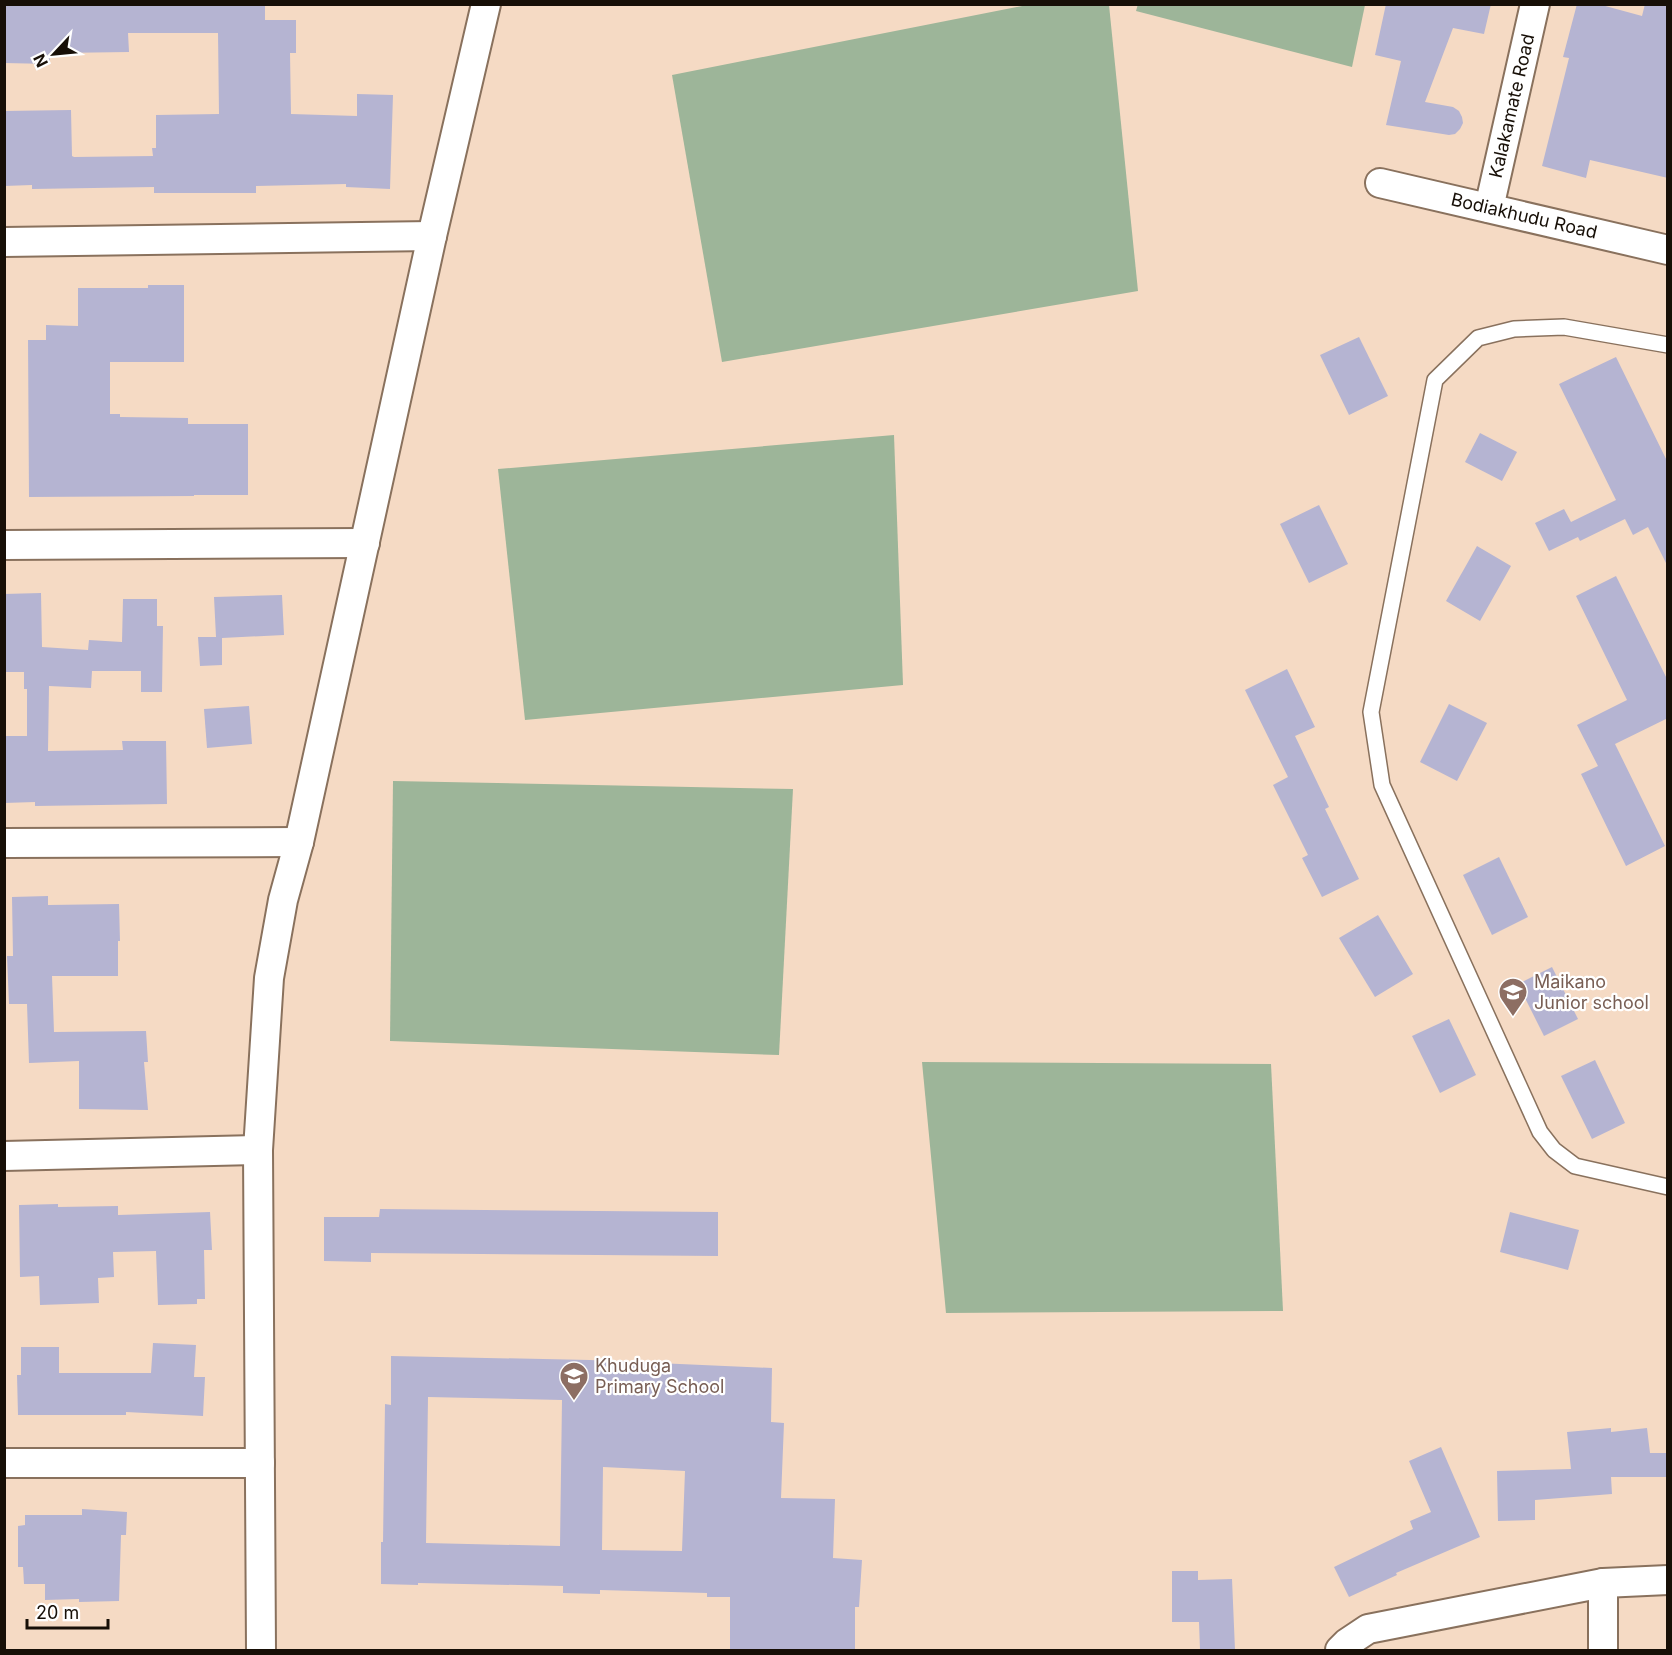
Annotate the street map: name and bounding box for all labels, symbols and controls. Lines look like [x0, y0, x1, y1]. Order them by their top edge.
north arrow [24, 24, 84, 84]
street label: Kalakamate Road [1485, 32, 1538, 180]
text: N [29, 51, 52, 70]
street label: Bodiakhudu Road [1449, 188, 1599, 243]
place label: Maikano Junior school [1534, 971, 1649, 1013]
school or university icon: Maikano Junior school [1497, 976, 1529, 1018]
place label: Khuduga Primary School [595, 1355, 724, 1397]
school or university icon: Khuduga Primary School [558, 1360, 590, 1402]
scale bar [27, 1592, 108, 1630]
text: 20 m [36, 1602, 79, 1623]

